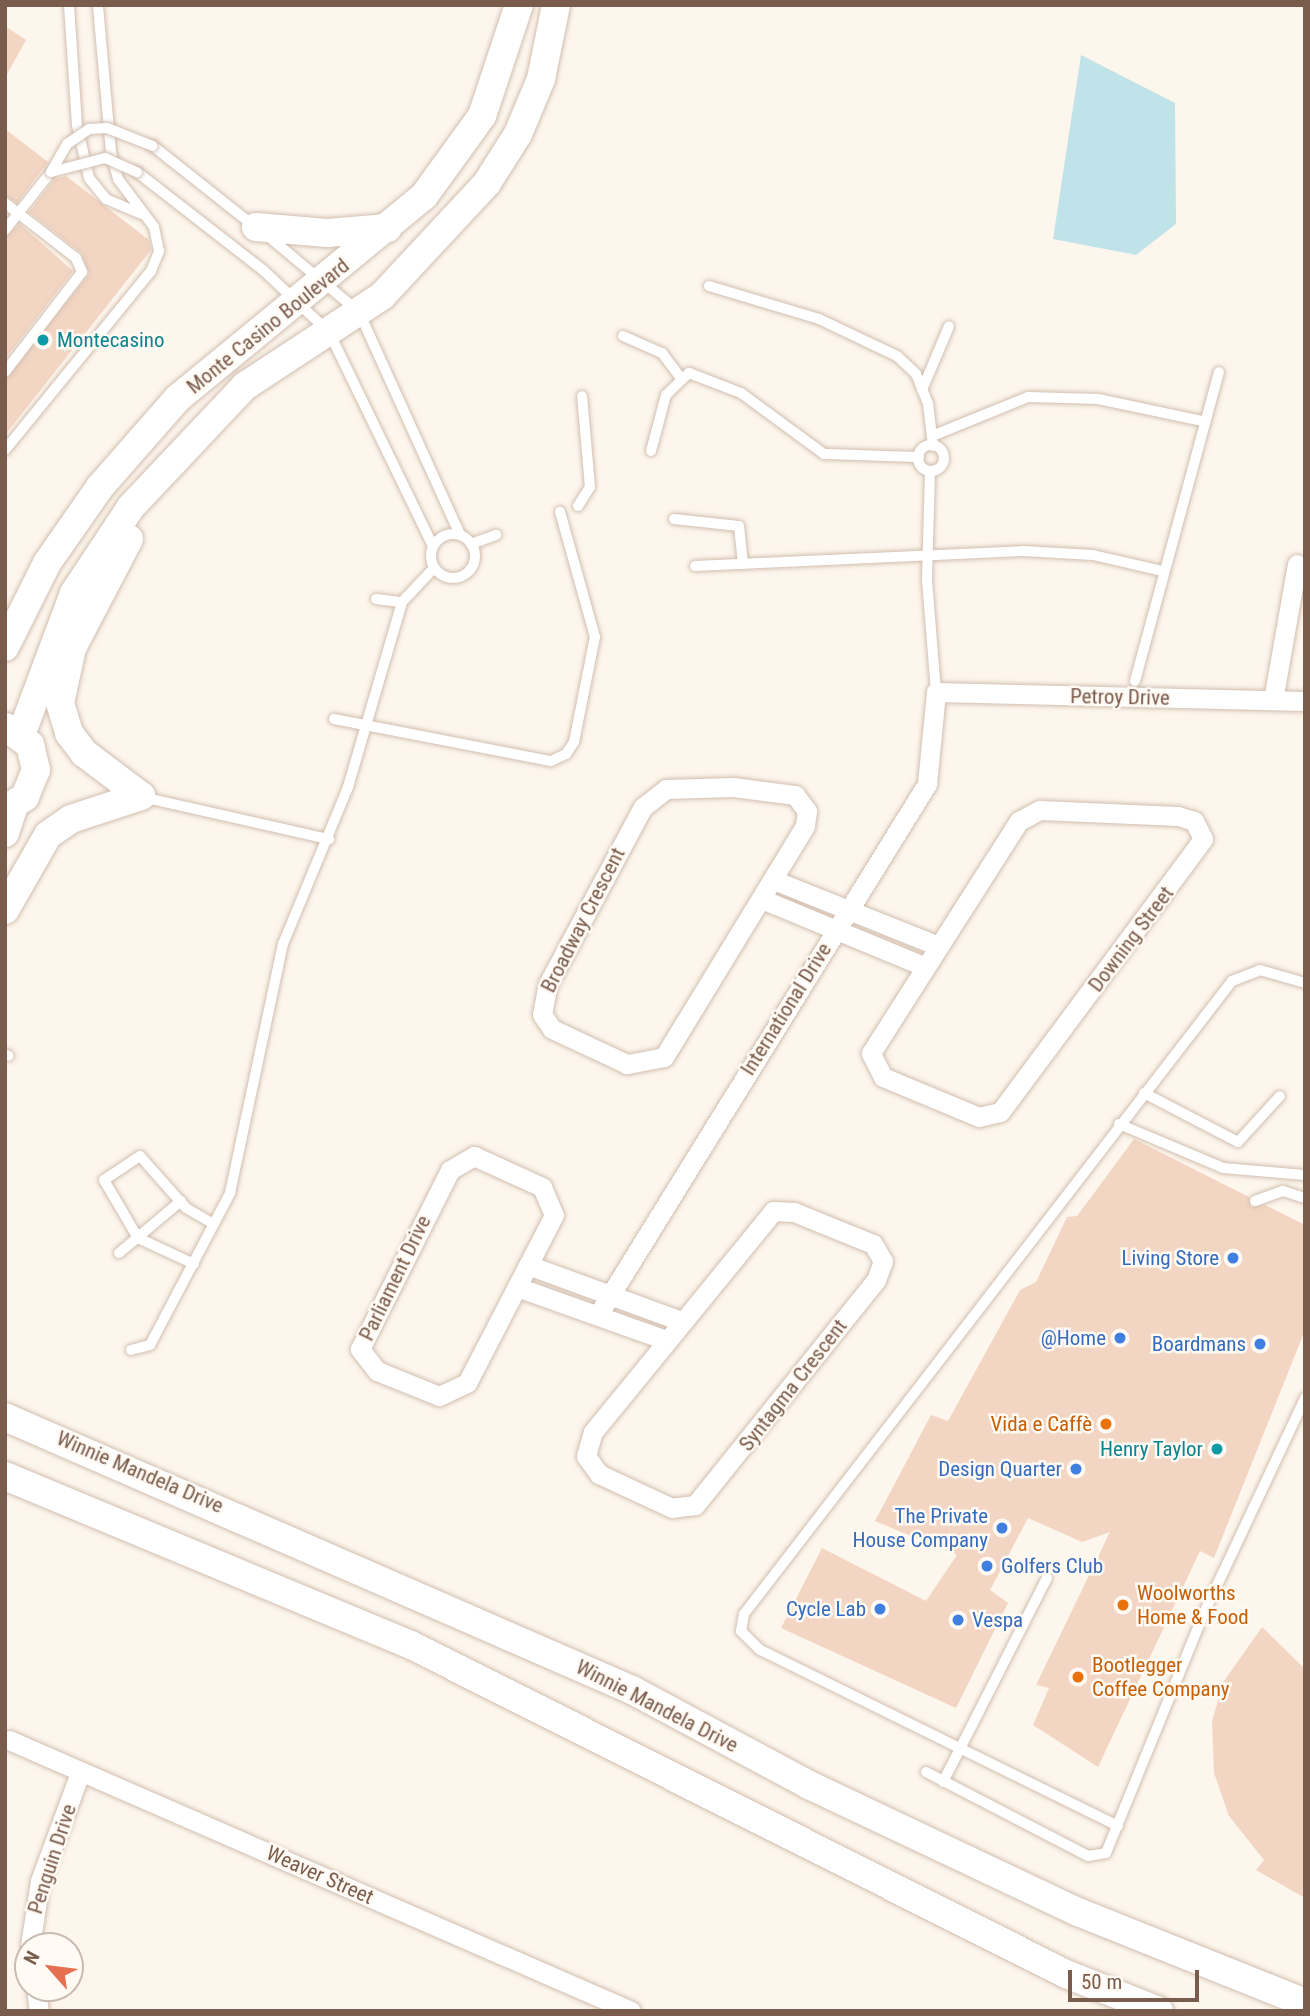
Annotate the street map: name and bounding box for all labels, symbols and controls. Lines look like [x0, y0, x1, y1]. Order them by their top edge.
street label: Monte Casino Boulevard [182, 253, 354, 399]
place label: Montecasino [57, 327, 165, 353]
marker: Montecasino [35, 332, 51, 348]
street label: Petroy Drive [1070, 684, 1170, 710]
street label: Broadway Crescent [536, 843, 630, 997]
street label: Downing Street [1083, 881, 1179, 997]
street label: International Drive [735, 938, 837, 1080]
street label: Parliament Drive [354, 1211, 436, 1345]
place label: Living Store [1122, 1245, 1219, 1271]
marker: Living Store [1225, 1250, 1241, 1266]
street label: Syntagma Crescent [734, 1314, 852, 1456]
place label: @Home [1041, 1325, 1106, 1351]
marker: @Home [1112, 1330, 1128, 1346]
place label: Boardmans [1152, 1331, 1246, 1357]
marker: Boardmans [1252, 1336, 1268, 1352]
place label: Vida e Caffè [991, 1411, 1092, 1437]
marker: Vida e Caffè [1098, 1416, 1114, 1432]
street label: Winnie Mandela Drive [53, 1426, 227, 1518]
place label: Henry Taylor [1100, 1436, 1203, 1462]
marker: Henry Taylor [1209, 1441, 1225, 1457]
place label: Design Quarter [938, 1456, 1062, 1482]
marker: Design Quarter [1068, 1461, 1084, 1477]
place label: The Private House Company [852, 1503, 988, 1553]
marker: The Private House Company [994, 1520, 1010, 1536]
place label: Golfers Club [1001, 1553, 1103, 1579]
marker: Golfers Club [979, 1558, 995, 1574]
place label: Woolworths Home & Food [1137, 1580, 1249, 1630]
place label: Cycle Lab [786, 1596, 866, 1622]
marker: Woolworths Home & Food [1115, 1597, 1131, 1613]
marker: Cycle Lab [872, 1601, 888, 1617]
place label: Vespa [972, 1607, 1023, 1633]
marker: Vespa [950, 1612, 966, 1628]
place label: Bootlegger Coffee Company [1092, 1652, 1230, 1702]
street label: Winnie Mandela Drive [572, 1654, 742, 1758]
marker: Bootlegger Coffee Company [1070, 1669, 1086, 1685]
street label: Penguin Drive [22, 1801, 82, 1917]
street label: Weaver Street [263, 1840, 377, 1910]
north arrow [14, 1932, 84, 2002]
text: N [19, 1947, 45, 1968]
scale bar [1072, 1956, 1203, 2000]
text: 50 m [1081, 1970, 1122, 1994]

